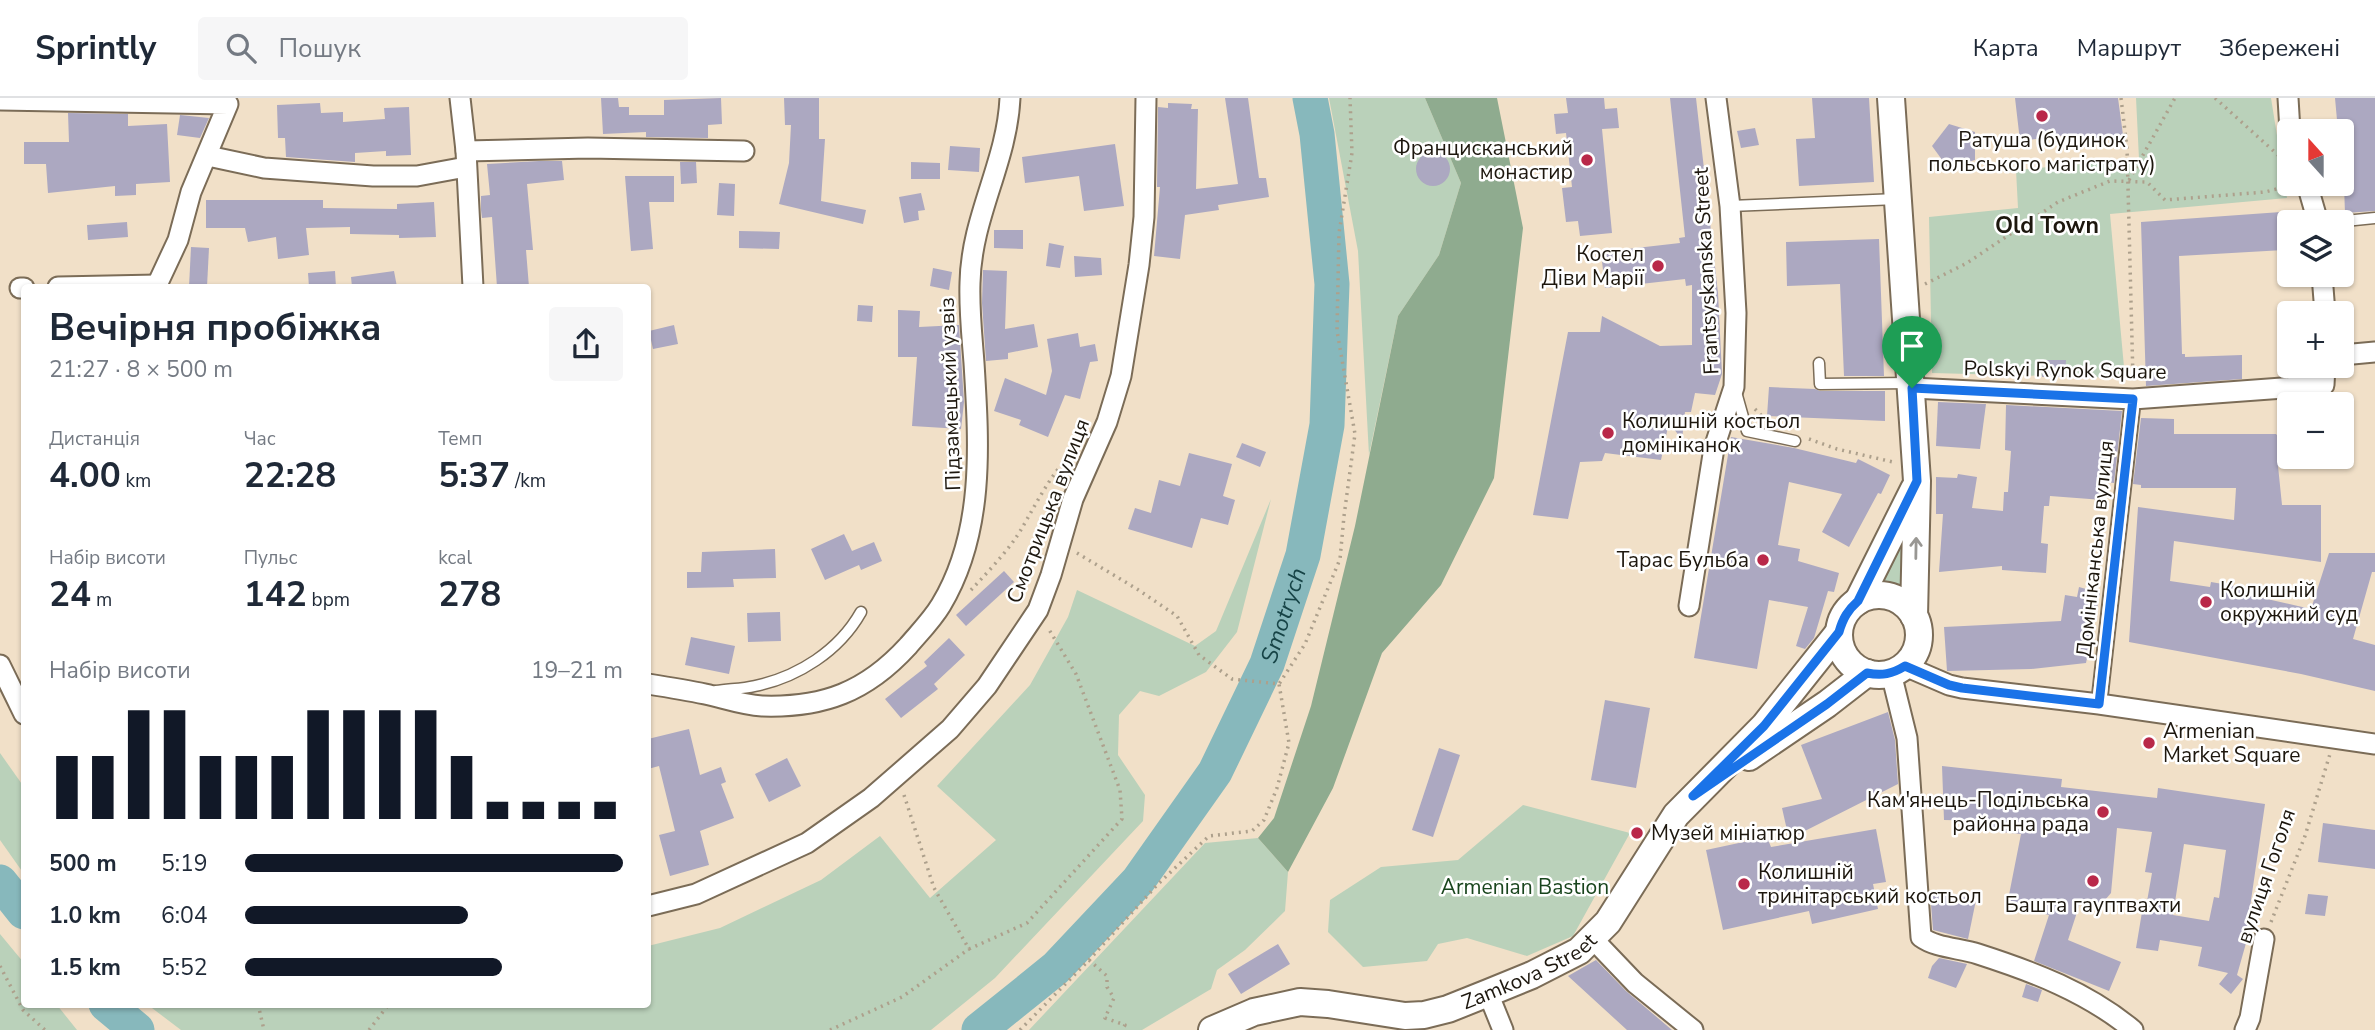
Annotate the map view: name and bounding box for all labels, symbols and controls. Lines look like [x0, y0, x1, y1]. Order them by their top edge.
search box [198, 17, 688, 80]
text: Sprintly [35, 26, 156, 71]
icon: search [222, 29, 260, 67]
text: Пошук [278, 31, 361, 66]
text: Карта [1973, 32, 2039, 64]
text: Маршрут [2077, 32, 2181, 64]
text: Збережені [2219, 32, 2340, 64]
marker: Ратуша (будинок польського магістрату) [2034, 108, 2050, 124]
north arrow [2277, 119, 2354, 196]
map controls [2277, 119, 2354, 469]
place label: Ратуша (будинок польського магістрату) [1928, 126, 2156, 178]
place label: Францисканський монастир [1393, 134, 1573, 186]
marker: Францисканський монастир [1579, 152, 1595, 168]
street label: Frantsyskanska Street [1687, 166, 1725, 375]
district label: Old Town [1995, 210, 2099, 241]
button: layers [2277, 210, 2354, 287]
place label: Костел Діви Марії [1542, 240, 1645, 292]
marker: Костел Діви Марії [1650, 258, 1666, 274]
street label: Підзамецький узвіз [933, 297, 967, 491]
button: + [2277, 301, 2354, 378]
text: Вечірня пробіжка [49, 302, 382, 353]
button: share [549, 307, 623, 381]
pin [1882, 316, 1942, 388]
icon: arrive [1893, 327, 1931, 365]
text: 21:27 · 8 × 500 m [49, 354, 233, 385]
street label: Polskyi Rynok Square [1963, 354, 2167, 386]
button: − [2277, 392, 2354, 469]
place label: Колишній костьол домініканок [1622, 407, 1800, 459]
street label: Смотрицька вулиця [1000, 415, 1096, 607]
marker: Колишній костьол домініканок [1600, 425, 1616, 441]
text: Дистанція [49, 426, 140, 452]
text: Час [244, 426, 276, 452]
text: Темп [438, 426, 482, 452]
street label: Домініканська вулиця [2070, 439, 2120, 659]
text: 4.00 [49, 452, 121, 499]
text: 22:28 [244, 452, 336, 499]
text: 5:37 [438, 452, 510, 499]
text: km [121, 468, 151, 494]
text: /km [510, 468, 546, 494]
one-way arrow [1909, 537, 1923, 560]
text: Набір висоти [49, 545, 166, 571]
text: Пульс [244, 545, 298, 571]
text: kcal [438, 545, 472, 571]
place label: Тарас Бульба [1617, 546, 1749, 574]
marker: Тарас Бульба [1755, 552, 1771, 568]
water label: Smotrych [1253, 564, 1314, 667]
text: 24 [49, 571, 91, 618]
text: 142 [244, 571, 307, 618]
text: 278 [438, 571, 501, 618]
place label: Колишній окружний суд [2220, 576, 2358, 628]
text: m [91, 587, 112, 613]
text: bpm [307, 587, 350, 613]
marker: Колишній окружний суд [2198, 594, 2214, 610]
text: Набір висоти [49, 655, 191, 686]
text: 19–21 m [531, 655, 623, 686]
place label: Armenian Market Square [2163, 717, 2300, 769]
marker: Armenian Market Square [2141, 735, 2157, 751]
place label: Кам'янець-Подільська районна рада [1867, 786, 2089, 838]
marker: Кам'янець-Подільська районна рада [2095, 804, 2111, 820]
street label: вулиця Гоголя [2230, 805, 2302, 947]
place label: Музей мініатюр [1651, 819, 1805, 847]
marker: Музей мініатюр [1629, 825, 1645, 841]
text: 500 m [49, 848, 117, 879]
text: 5:19 [161, 848, 208, 879]
place label: Колишній тринітарський костьол [1758, 858, 1982, 910]
park label: Armenian Bastion [1441, 873, 1609, 901]
marker: Башта гауптвахти [2085, 873, 2101, 889]
marker: Колишній тринітарський костьол [1736, 876, 1752, 892]
place label: Башта гауптвахти [2005, 891, 2181, 919]
text: 1.0 km [49, 900, 121, 931]
text: 6:04 [161, 900, 208, 931]
street label: Zamkova Street [1457, 927, 1603, 1016]
text: 1.5 km [49, 952, 121, 983]
text: 5:52 [161, 952, 208, 983]

